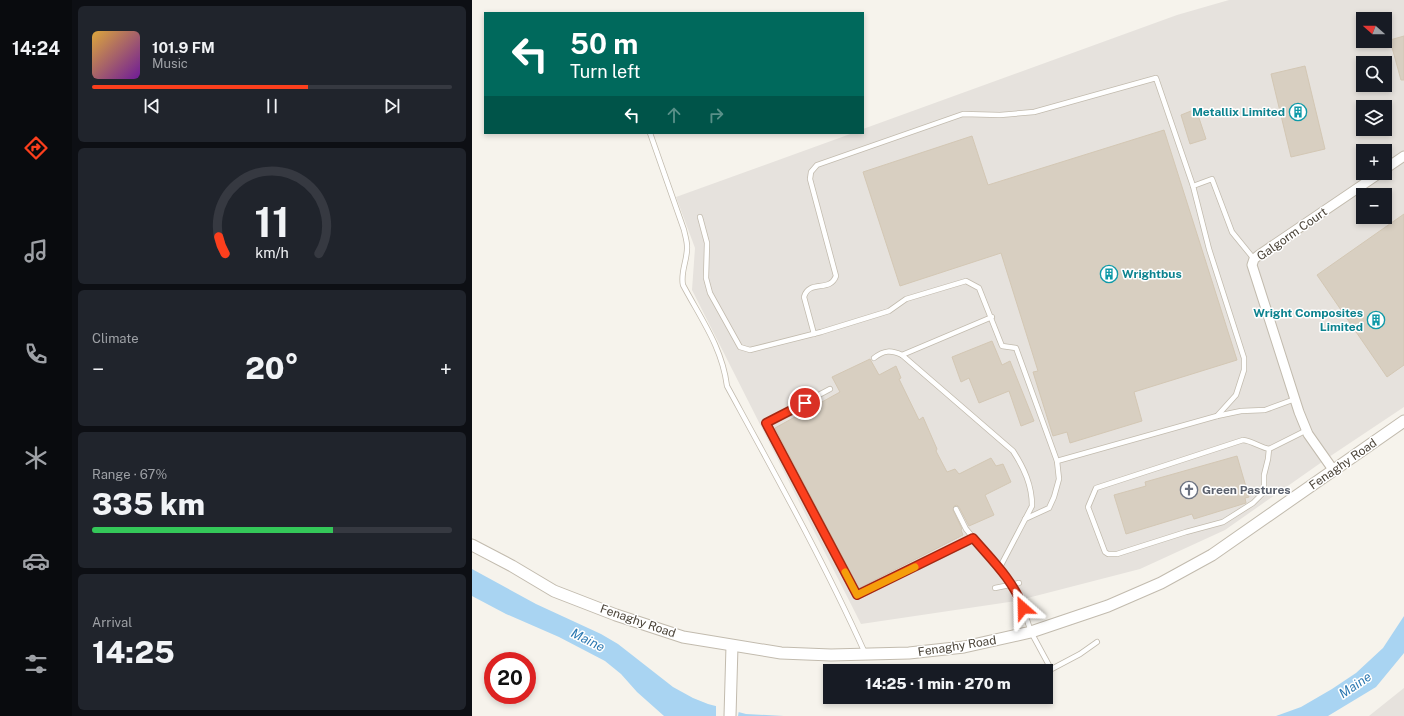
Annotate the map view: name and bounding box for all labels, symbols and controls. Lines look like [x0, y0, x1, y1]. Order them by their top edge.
north arrow [1356, 12, 1392, 48]
map controls [1356, 12, 1392, 224]
text: 50 m [570, 27, 638, 60]
icon: left [504, 28, 556, 80]
text: 14:24 [12, 38, 60, 59]
text: 101.9 FM [152, 39, 215, 56]
text: Music [152, 56, 188, 71]
button: search [1356, 56, 1392, 92]
text: Turn left [570, 61, 640, 82]
icon: previous [141, 95, 163, 117]
icon: pause [261, 95, 283, 117]
icon: next [381, 95, 403, 117]
button: layers [1356, 100, 1392, 136]
building icon: Metallix Limited [1288, 102, 1308, 122]
icon: left [621, 104, 643, 126]
icon: ahead [663, 104, 685, 126]
icon: right [705, 104, 727, 126]
place label: Metallix Limited [1192, 105, 1285, 119]
icon: directions [22, 134, 50, 162]
button: + [1356, 144, 1392, 180]
button: − [1356, 188, 1392, 224]
text: 11 [254, 197, 290, 246]
street label: Galgorm Court [1254, 204, 1330, 263]
icon: music [22, 237, 50, 265]
text: km/h [255, 244, 289, 261]
building icon: Wrightbus [1099, 264, 1119, 284]
place label: Wrightbus [1122, 267, 1182, 281]
place label: Wright Composites Limited [1253, 306, 1363, 334]
building icon: Wright Composites Limited [1366, 310, 1386, 330]
text: Climate [92, 331, 139, 346]
icon: phone [22, 340, 50, 368]
text: 20° [245, 350, 299, 386]
text: − [92, 356, 104, 382]
text: + [440, 356, 452, 382]
pin [788, 386, 822, 420]
icon: arrive [794, 392, 816, 414]
street label: Fenaghy Road [1307, 436, 1379, 492]
icon: climate [22, 444, 50, 472]
text: Range · 67% [92, 467, 167, 482]
church icon: Green Pastures [1179, 480, 1199, 500]
place label: Green Pastures [1202, 483, 1291, 497]
text: 335 km [92, 486, 205, 522]
icon: car [22, 547, 50, 575]
position arrow [1002, 587, 1044, 629]
street label: Fenaghy Road [598, 601, 678, 641]
text: Arrival [92, 615, 132, 630]
water label: Maine [569, 625, 607, 655]
street label: Fenaghy Road [917, 633, 997, 659]
text: 14:25 [92, 634, 175, 670]
icon: filters [22, 650, 50, 678]
speed limit sign: 20 [484, 652, 536, 704]
water label: Maine [1336, 669, 1374, 701]
text: 14:25 · 1 min · 270 m [865, 675, 1011, 692]

